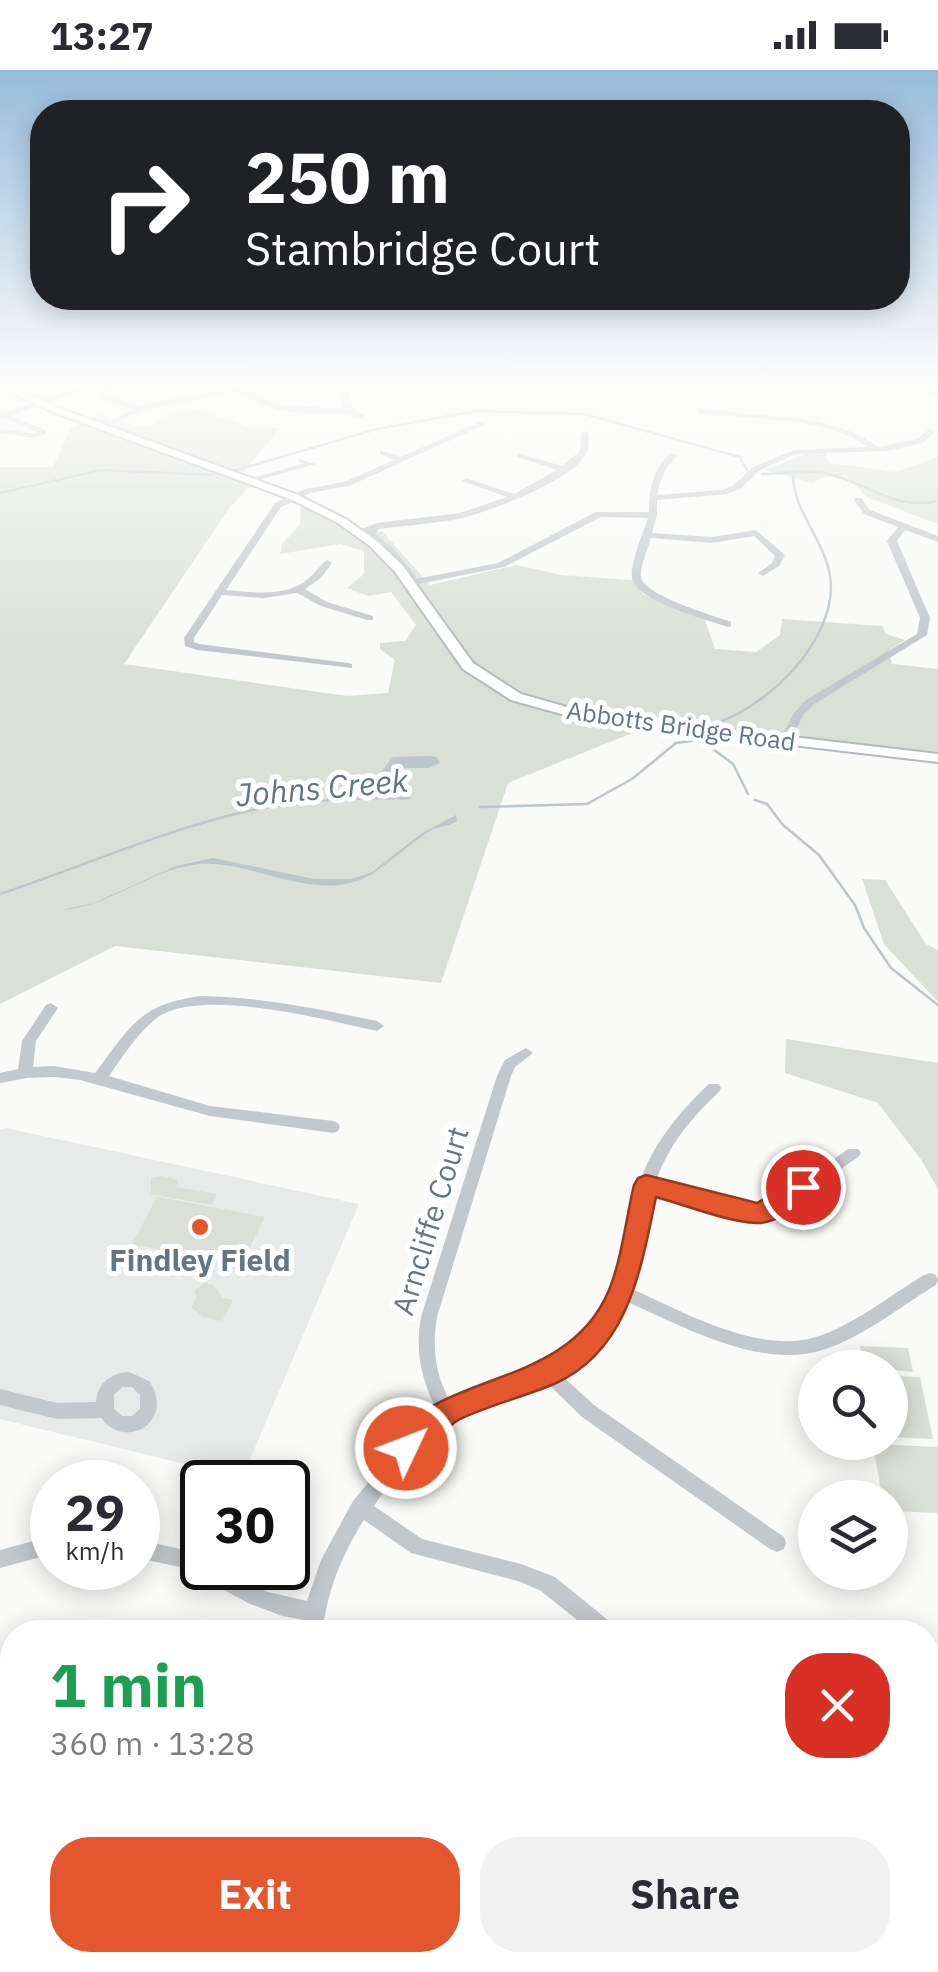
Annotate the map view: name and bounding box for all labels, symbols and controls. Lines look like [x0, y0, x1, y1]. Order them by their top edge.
text: 13:27 [50, 11, 154, 60]
text: 250 m [245, 131, 450, 222]
icon: right [80, 140, 210, 270]
text: Stambridge Court [245, 219, 600, 277]
street label: Abbotts Bridge Road [564, 693, 798, 758]
water label: Johns Creek [234, 758, 411, 815]
street label: Arncliffe Court [382, 1122, 477, 1320]
pin [761, 1145, 846, 1230]
icon: arrive [776, 1160, 831, 1215]
marker: Findley Field [189, 1216, 211, 1238]
place label: Findley Field [109, 1240, 291, 1279]
map controls [798, 1350, 908, 1590]
button: search [798, 1350, 908, 1460]
position arrow [354, 1396, 458, 1500]
speed limit sign: 30 [180, 1460, 310, 1590]
text: 29 [65, 1480, 125, 1545]
button: layers [798, 1480, 908, 1590]
text: km/h [66, 1534, 124, 1567]
text: 1 min [50, 1645, 207, 1724]
button: close [785, 1653, 890, 1758]
text: 360 m · 13:28 [50, 1722, 255, 1764]
button: Exit [50, 1837, 460, 1952]
button: Share [480, 1837, 890, 1952]

